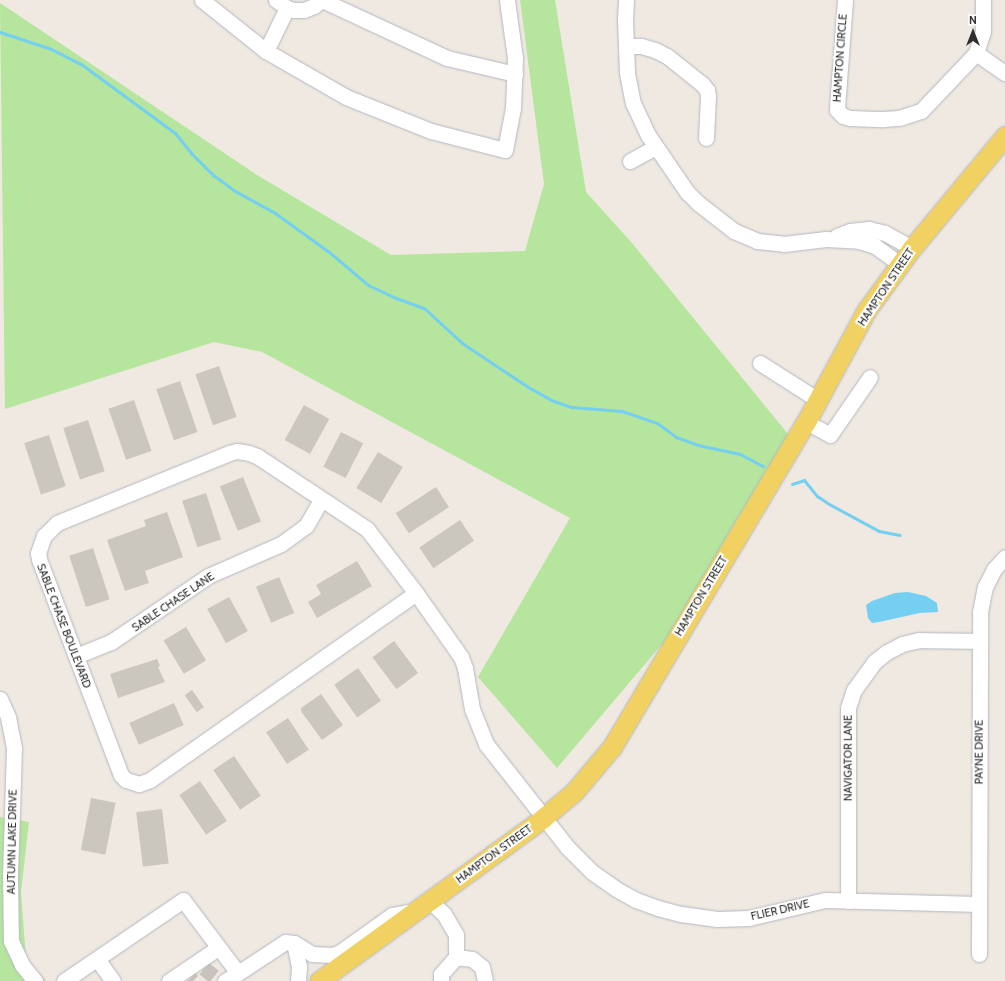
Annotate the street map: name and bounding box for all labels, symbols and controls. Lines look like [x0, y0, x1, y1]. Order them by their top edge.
north arrow [953, 12, 993, 52]
street label: HAMPTON CIRCLE [830, 13, 850, 103]
text: N [969, 13, 977, 27]
street label: HAMPTON STREET [855, 246, 917, 328]
street label: HAMPTON STREET [672, 554, 730, 638]
street label: SABLE CHASE BOULEVARD [34, 562, 94, 690]
street label: SABLE CHASE LANE [129, 570, 217, 634]
street label: NAVIGATOR LANE [841, 715, 855, 801]
street label: PAYNE DRIVE [972, 720, 986, 784]
street label: AUTUMN LAKE DRIVE [4, 790, 20, 894]
street label: HAMPTON STREET [453, 822, 535, 886]
street label: FLIER DRIVE [750, 897, 810, 923]

